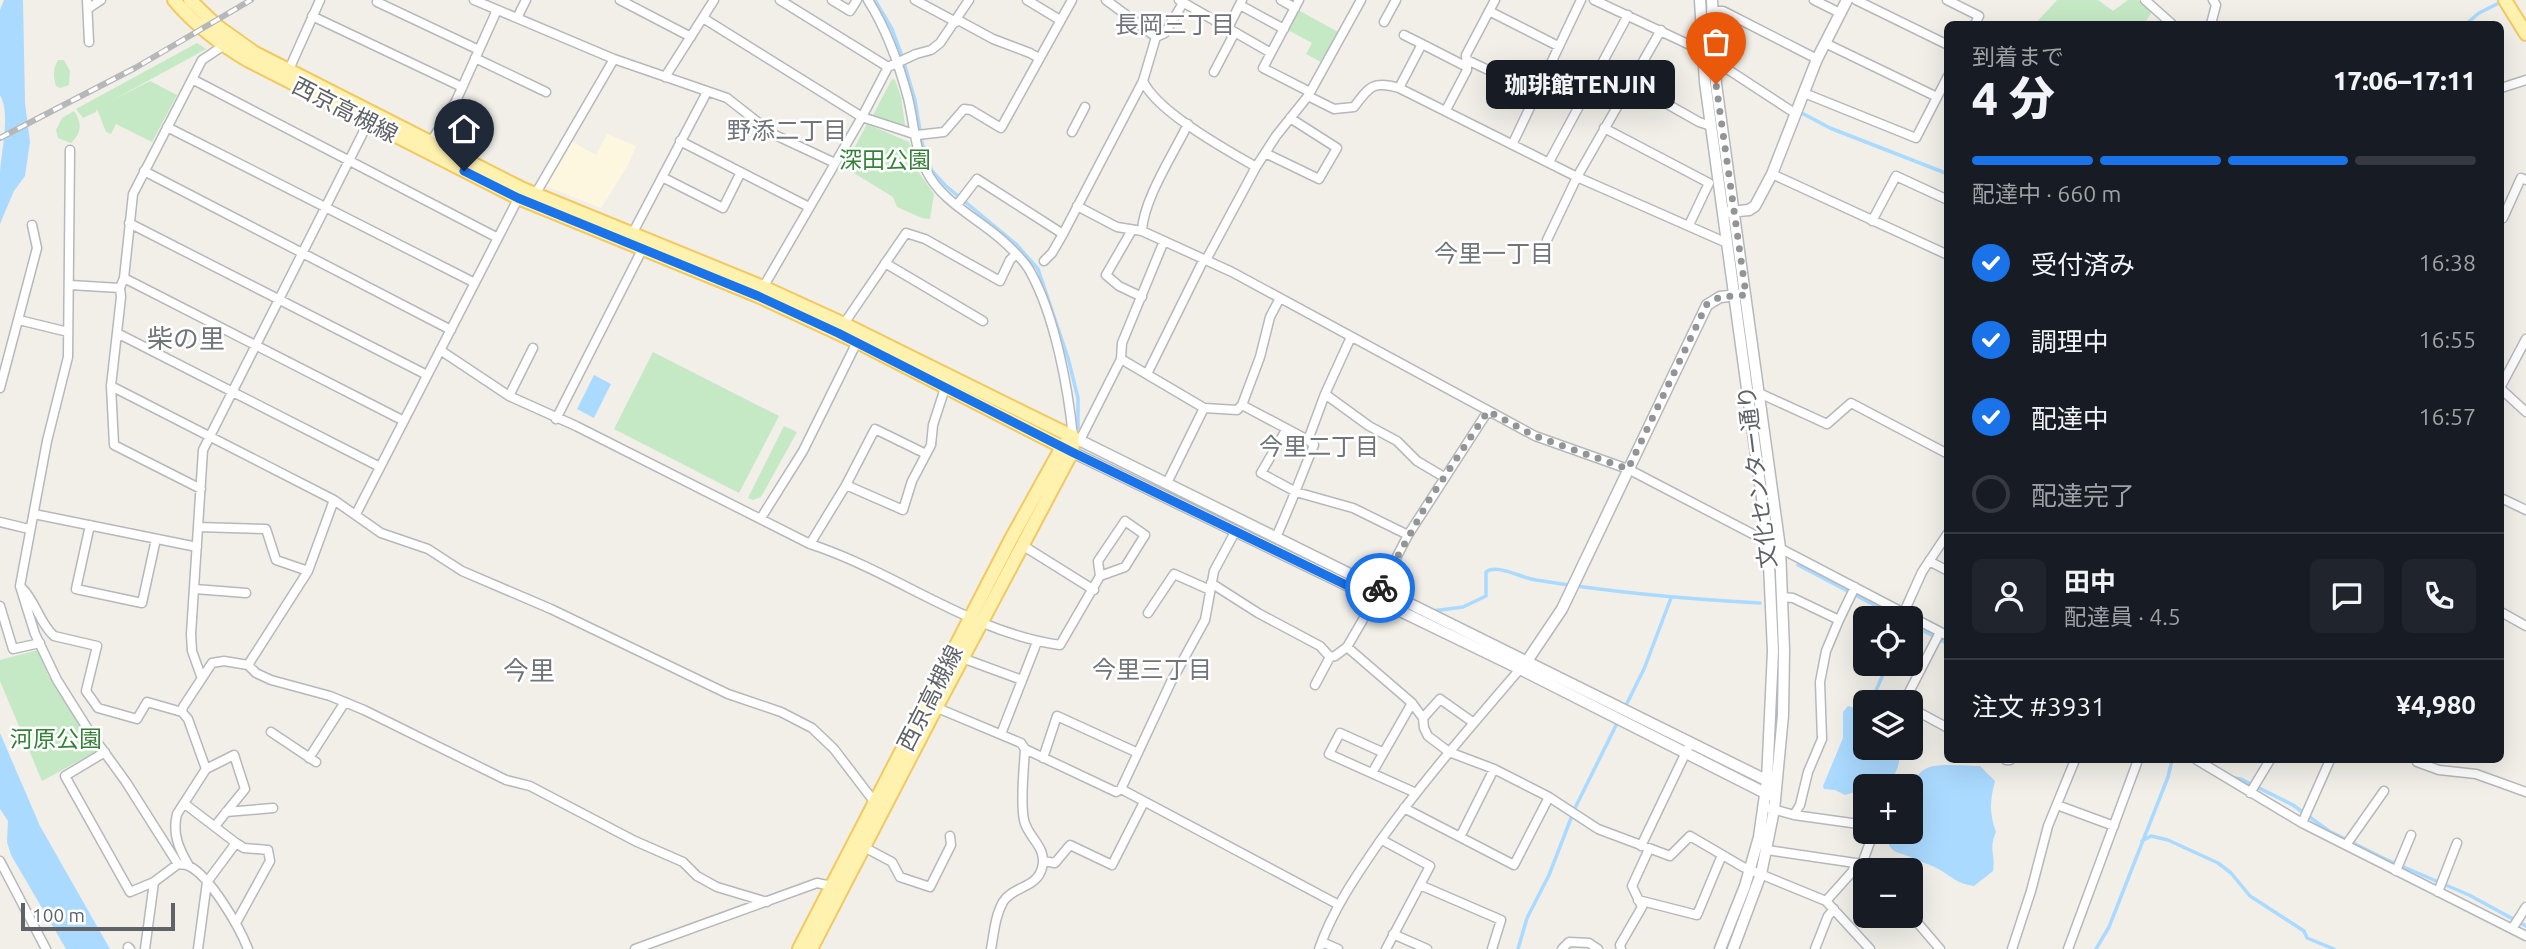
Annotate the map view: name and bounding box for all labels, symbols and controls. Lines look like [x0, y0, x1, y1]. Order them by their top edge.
district label: 長岡三丁目 [1115, 11, 1235, 38]
pin [1686, 12.0, 1746, 84]
icon: bag [1697, 23, 1735, 61]
text: 到着まで [1972, 44, 2064, 69]
callout: 珈琲館TENJIN [1485, 60, 1674, 108]
text: 17:06–17:11 [2333, 66, 2476, 95]
street label: 西京高槻線 [288, 72, 402, 147]
text: 珈琲館TENJIN [1505, 72, 1656, 97]
text: 4 分 [1972, 72, 2055, 124]
pin [434, 99, 494, 171]
icon: home [445, 110, 483, 148]
district label: 野添二丁目 [727, 117, 847, 144]
park label: 深田公園 [839, 147, 931, 172]
text: 配達中 · 660 m [1972, 181, 2121, 206]
district label: 今里一丁目 [1434, 240, 1554, 267]
icon: check [1972, 244, 2010, 282]
text: 受付済み [2031, 250, 2135, 279]
text: 16:38 [2418, 250, 2476, 275]
icon: check [1972, 321, 2010, 359]
district label: 柴の里 [147, 324, 225, 353]
text: 調理中 [2031, 327, 2109, 356]
text: 16:55 [2418, 327, 2476, 352]
street label: 文化センター通り [1733, 384, 1780, 570]
icon: check [1972, 398, 2010, 436]
text: 配達中 [2031, 404, 2109, 433]
text: 16:57 [2418, 404, 2476, 429]
district label: 今里二丁目 [1259, 433, 1379, 460]
text: 配達完了 [2031, 481, 2135, 510]
courier [1345, 553, 1415, 623]
button: person [1972, 559, 2046, 633]
button: chat [2310, 559, 2384, 633]
button: phone [2402, 559, 2476, 633]
text: 田中 [2064, 567, 2116, 596]
icon: bike [1361, 569, 1399, 607]
text: 配達員 · 4.5 [2064, 604, 2181, 629]
map controls [1853, 606, 1923, 928]
button: locate [1853, 606, 1923, 676]
street label: 西京高槻線 [892, 641, 967, 755]
district label: 今里 [503, 656, 555, 685]
district label: 今里三丁目 [1092, 656, 1212, 683]
button: layers [1853, 690, 1923, 760]
text: ¥4,980 [2396, 690, 2476, 719]
text: 注文 #3931 [1972, 692, 2106, 721]
park label: 河原公園 [10, 726, 102, 751]
button: + [1853, 774, 1923, 844]
button: − [1853, 858, 1923, 928]
scale bar [21, 900, 175, 932]
text: 100 m [32, 904, 85, 926]

